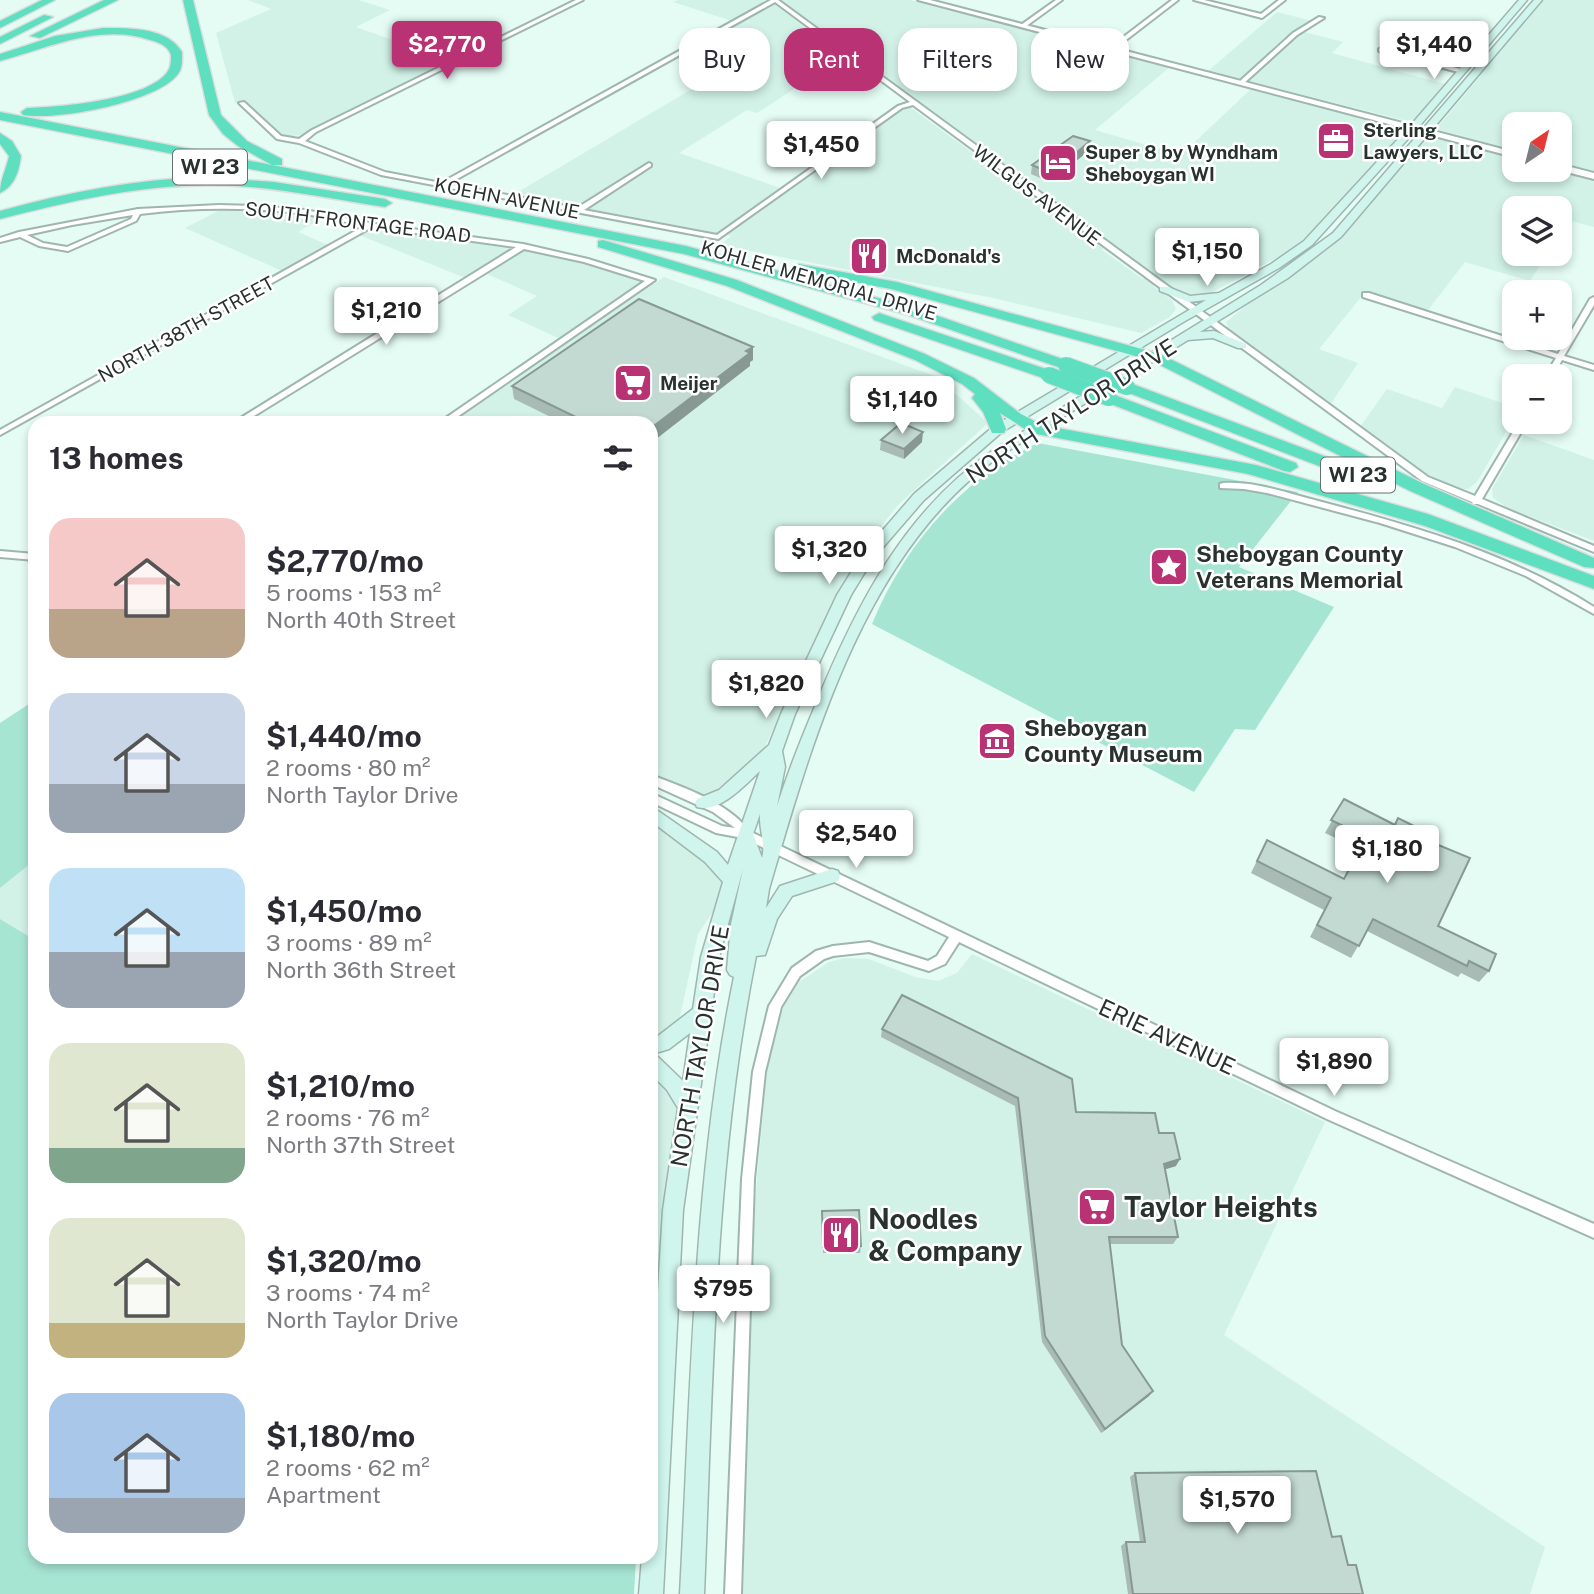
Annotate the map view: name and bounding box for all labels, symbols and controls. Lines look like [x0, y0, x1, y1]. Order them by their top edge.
pin: $2,770 [390, 22, 504, 81]
pin: $1,440 [1377, 22, 1491, 81]
chip: Buy [679, 28, 770, 91]
chip: Rent [784, 28, 884, 91]
chip: Filters [898, 28, 1017, 91]
chip: New [1031, 28, 1129, 91]
text: $2,770 [408, 30, 486, 57]
text: $1,440 [1396, 30, 1472, 57]
north arrow [1502, 112, 1572, 182]
map controls [1502, 112, 1572, 434]
place label: Sterling Lawyers, LLC [1363, 119, 1483, 163]
office icon: Sterling Lawyers, LLC [1315, 120, 1357, 162]
pin: $1,450 [764, 122, 878, 181]
text: $1,450 [783, 130, 859, 157]
street label: WILGUS AVENUE [969, 140, 1105, 250]
place label: Super 8 by Wyndham Sheboygan WI [1085, 141, 1278, 185]
hotel icon: Super 8 by Wyndham Sheboygan WI [1037, 142, 1079, 184]
road number: WI 23 [173, 150, 247, 184]
street label: KOEHN AVENUE [432, 173, 582, 223]
button: layers [1502, 196, 1572, 266]
street label: SOUTH FRONTAGE ROAD [244, 197, 472, 247]
pin: $1,150 [1150, 229, 1264, 288]
restaurant icon: McDonald's [848, 235, 890, 277]
street label: KOHLER MEMORIAL DRIVE [698, 236, 940, 324]
text: $1,150 [1171, 237, 1243, 264]
place label: McDonald's [896, 245, 1001, 267]
street label: NORTH 38TH STREET [94, 271, 278, 387]
button: + [1502, 280, 1572, 350]
pin: $1,210 [329, 288, 443, 347]
text: $1,210 [350, 296, 422, 323]
street label: NORTH TAYLOR DRIVE [961, 332, 1181, 489]
supermarket icon: Meijer [612, 362, 654, 404]
button: − [1502, 364, 1572, 434]
place label: Meijer [660, 372, 718, 394]
pin: $1,140 [845, 376, 959, 436]
text: $1,140 [866, 385, 938, 412]
icon: filters [599, 439, 637, 477]
text: 13 homes [49, 440, 184, 476]
road number: WI 23 [1321, 458, 1395, 492]
pin: $1,320 [772, 526, 886, 586]
text: $1,320 [791, 535, 867, 562]
place label: Sheboygan County Veterans Memorial [1196, 540, 1403, 593]
text: $2,770/mo [266, 543, 424, 579]
icon: home [105, 546, 189, 630]
place icon: Sheboygan County Veterans Memorial [1148, 546, 1190, 588]
text: 5 rooms · 153 m² [266, 579, 441, 606]
text: North 40th Street [266, 606, 456, 633]
pin: $1,820 [709, 660, 823, 720]
text: $1,820 [728, 669, 804, 696]
place label: Sheboygan County Museum [1024, 714, 1203, 767]
text: $1,440/mo [266, 718, 422, 754]
museum icon: Sheboygan County Museum [976, 720, 1018, 762]
icon: home [105, 721, 189, 805]
text: 2 rooms · 80 m² [266, 754, 431, 781]
text: North Taylor Drive [266, 781, 459, 808]
pin: $2,540 [799, 810, 913, 870]
text: $2,540 [815, 819, 897, 846]
pin: $1,180 [1330, 826, 1444, 885]
text: $1,180 [1351, 834, 1423, 861]
text: $1,450/mo [266, 893, 422, 929]
icon: home [105, 896, 189, 980]
street label: NORTH TAYLOR DRIVE [665, 923, 734, 1169]
text: 3 rooms · 89 m² [266, 929, 432, 956]
text: North 36th Street [266, 956, 456, 983]
street label: ERIE AVENUE [1095, 993, 1240, 1080]
pin: $1,890 [1277, 1038, 1391, 1098]
text: $1,890 [1295, 1047, 1373, 1074]
text: $1,210/mo [266, 1068, 415, 1104]
icon: home [105, 1071, 189, 1155]
text: 2 rooms · 76 m² [266, 1104, 429, 1131]
text: North 37th Street [266, 1131, 456, 1158]
supermarket icon: Taylor Heights [1076, 1186, 1118, 1228]
place label: Taylor Heights [1124, 1190, 1318, 1223]
place label: Noodles & Company [868, 1202, 1022, 1267]
restaurant icon: Noodles & Company [820, 1214, 862, 1256]
text: $1,320/mo [266, 1243, 421, 1279]
icon: home [105, 1246, 189, 1330]
pin: $795 [682, 1266, 764, 1325]
text: $795 [693, 1274, 753, 1301]
text: 3 rooms · 74 m² [266, 1279, 430, 1306]
text: North Taylor Drive [266, 1306, 459, 1333]
text: $1,180/mo [266, 1418, 415, 1454]
icon: home [105, 1421, 189, 1505]
text: 2 rooms · 62 m² [266, 1454, 430, 1481]
pin: $1,570 [1180, 1476, 1294, 1536]
text: Apartment [266, 1481, 381, 1508]
text: $1,570 [1199, 1485, 1275, 1512]

